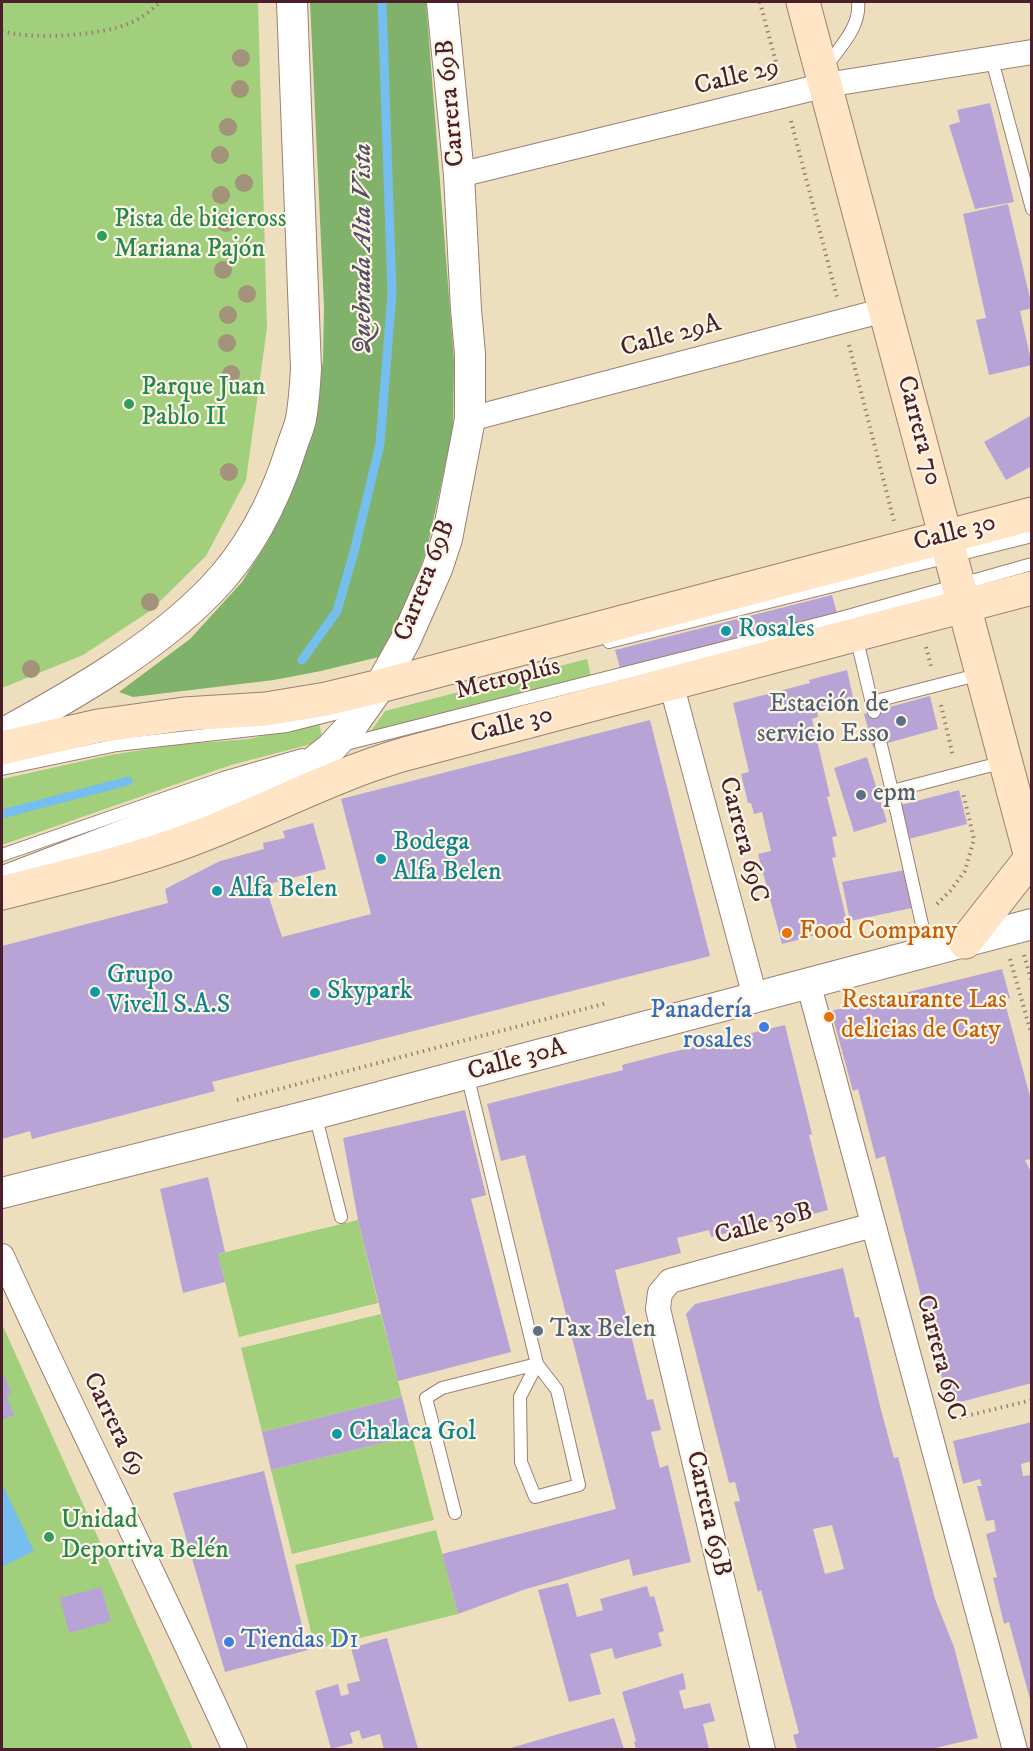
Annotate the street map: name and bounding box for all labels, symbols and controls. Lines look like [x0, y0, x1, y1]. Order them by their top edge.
street label: Carrera 69B [431, 38, 473, 168]
street label: Calle 29 [692, 52, 782, 104]
water label: Quebrada Alta Vista [348, 143, 380, 355]
place label: Pista de bicicross Mariana Pajón [114, 205, 286, 266]
marker: Pista de bicicross Mariana Pajón [95, 229, 109, 243]
street label: Calle 29A [617, 309, 725, 365]
place label: Parque Juan Pablo II [141, 373, 266, 434]
street label: Carrera 70 [888, 373, 948, 489]
marker: Parque Juan Pablo II [122, 397, 136, 411]
street label: Calle 30 [910, 508, 1000, 560]
street label: Carrera 69B [389, 516, 463, 646]
place label: Rosales [738, 615, 815, 647]
marker: Rosales [719, 624, 733, 638]
street label: Metroplús [452, 652, 564, 708]
place label: Estación de servicio Esso [757, 690, 889, 752]
street label: Calle 30 [467, 700, 557, 752]
marker: Estación de servicio Esso [894, 714, 908, 728]
street label: Carrera 69C [710, 774, 774, 906]
place label: epm [873, 779, 916, 811]
marker: epm [854, 788, 868, 802]
place label: Bodega Alfa Belen [393, 828, 502, 890]
marker: Bodega Alfa Belen [374, 852, 388, 866]
place label: Alfa Belen [229, 875, 338, 907]
marker: Alfa Belen [210, 884, 224, 898]
place label: Food Company [799, 917, 957, 949]
marker: Food Company [780, 926, 794, 940]
place label: Grupo Vivell S.A.S [107, 961, 230, 1023]
place label: Skypark [327, 977, 412, 1009]
marker: Grupo Vivell S.A.S [88, 985, 102, 999]
marker: Skypark [308, 986, 322, 1000]
place label: Restaurante Las delicias de Caty [841, 986, 1007, 1048]
place label: Panadería rosales [650, 996, 752, 1058]
marker: Restaurante Las delicias de Caty [822, 1010, 836, 1024]
marker: Panadería rosales [757, 1020, 771, 1034]
street label: Calle 30A [464, 1033, 570, 1089]
street label: Calle 30B [712, 1197, 816, 1253]
street label: Carrera 69C [907, 1292, 971, 1424]
place label: Tax Belen [550, 1315, 656, 1347]
marker: Tax Belen [531, 1324, 545, 1338]
street label: Carrera 69 [75, 1368, 151, 1482]
place label: Chalaca Gol [349, 1418, 476, 1450]
marker: Chalaca Gol [330, 1427, 344, 1441]
street label: Carrera 69B [677, 1448, 737, 1580]
place label: Unidad Deportiva Belén [61, 1506, 229, 1568]
marker: Unidad Deportiva Belén [42, 1530, 56, 1544]
place label: Tiendas D1 [241, 1626, 359, 1658]
marker: Tiendas D1 [222, 1635, 236, 1649]

